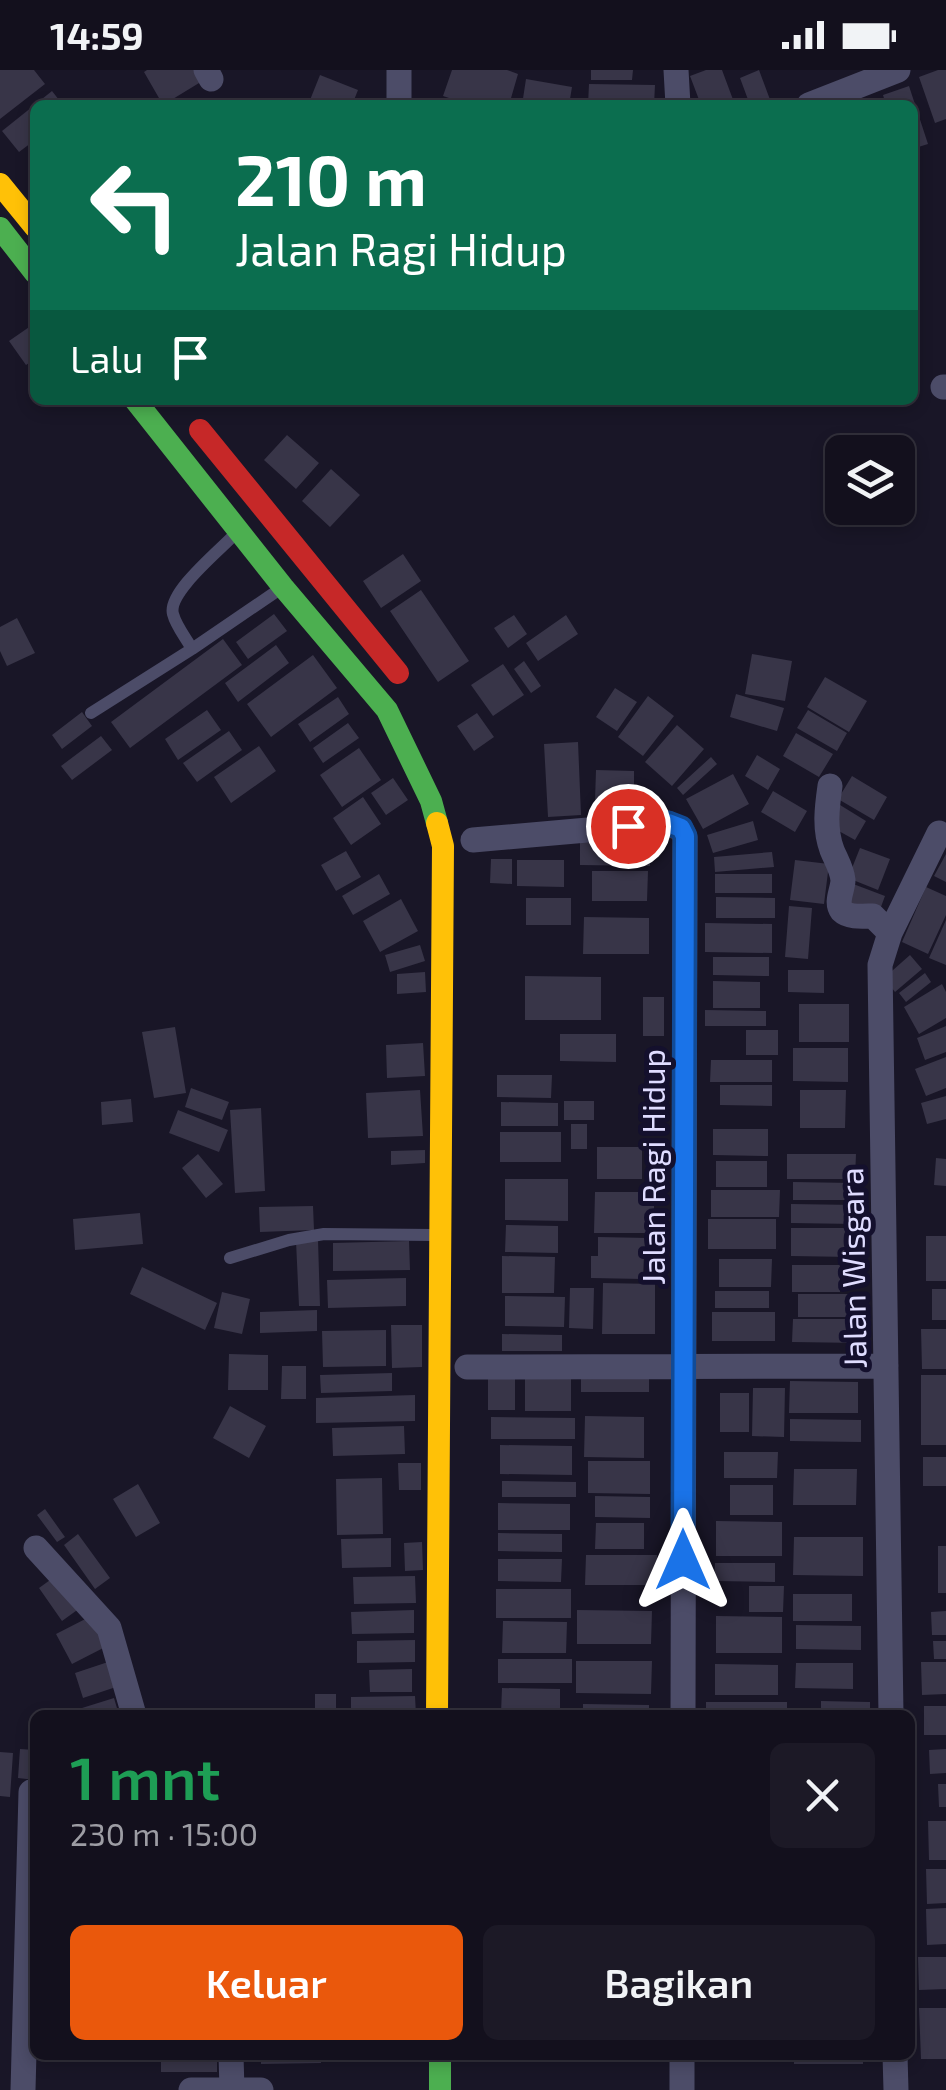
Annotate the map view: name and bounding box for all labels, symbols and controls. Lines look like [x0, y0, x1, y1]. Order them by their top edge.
text: 14:59 [50, 12, 144, 58]
text: 210 m [235, 136, 427, 220]
icon: left [70, 140, 200, 270]
text: Jalan Ragi Hidup [235, 221, 567, 275]
icon: arrive [163, 330, 218, 385]
text: Lalu [70, 335, 143, 381]
map controls [825, 435, 915, 525]
button: layers [825, 435, 915, 525]
pin [586, 784, 671, 869]
icon: arrive [601, 799, 656, 854]
street label: Jalan Ragi Hidup [633, 1049, 671, 1285]
street label: Jalan Wisgara [831, 1167, 873, 1369]
position arrow [631, 1508, 735, 1612]
text: 1 mnt [70, 1740, 220, 1812]
button: close [770, 1743, 875, 1848]
text: 230 m · 15:00 [70, 1814, 258, 1852]
button: Keluar [70, 1925, 463, 2040]
button: Bagikan [483, 1925, 875, 2040]

